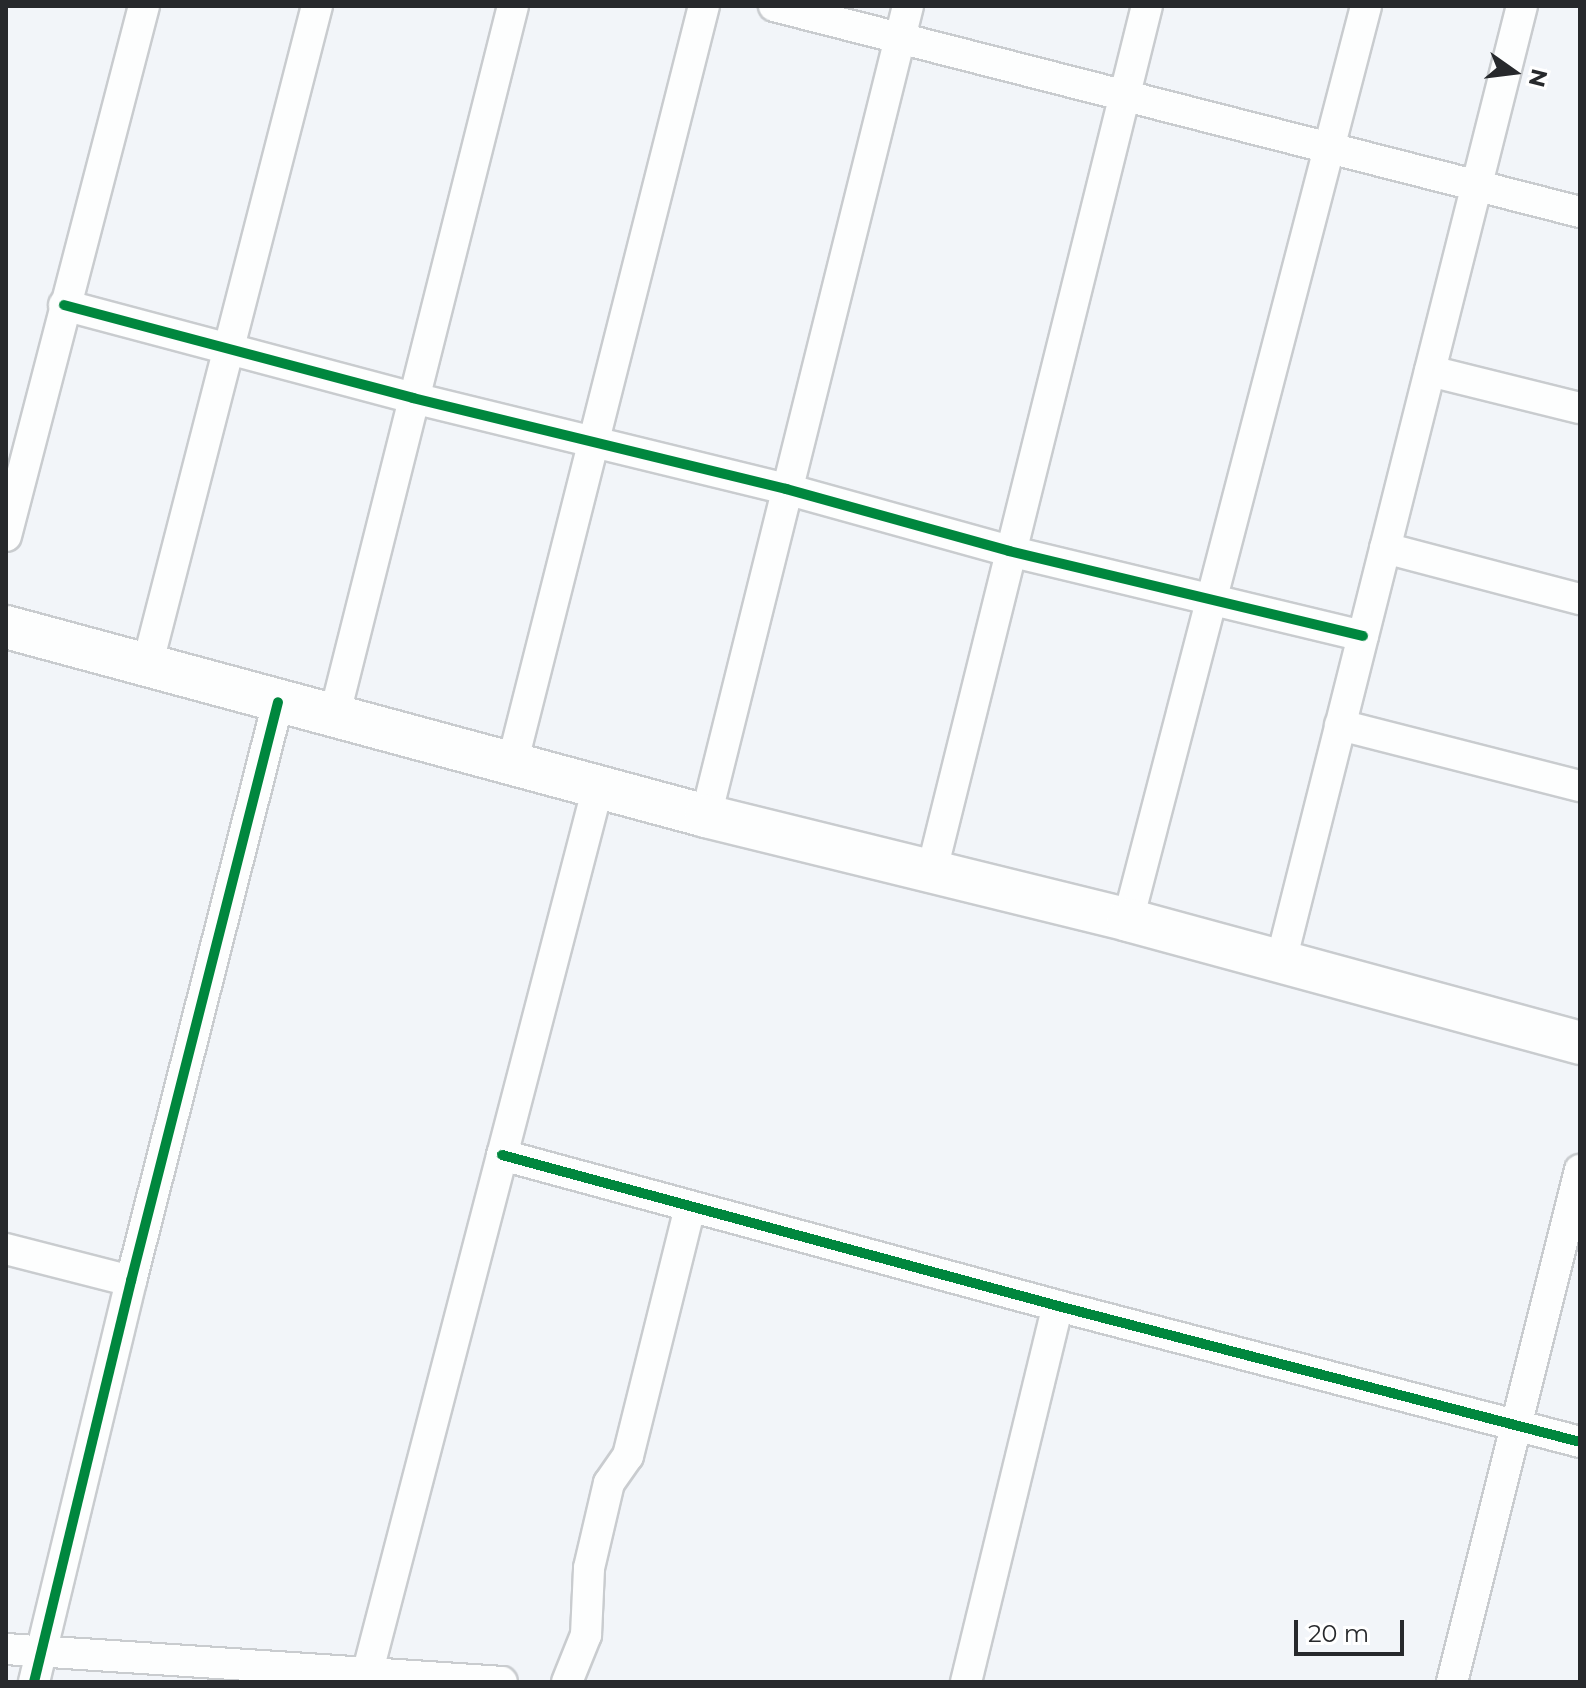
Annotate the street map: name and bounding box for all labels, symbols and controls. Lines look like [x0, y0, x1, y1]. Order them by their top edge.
north arrow [1474, 32, 1554, 112]
text: N [1523, 66, 1553, 90]
scale bar [1298, 1604, 1408, 1654]
text: 20 m [1308, 1619, 1369, 1648]

